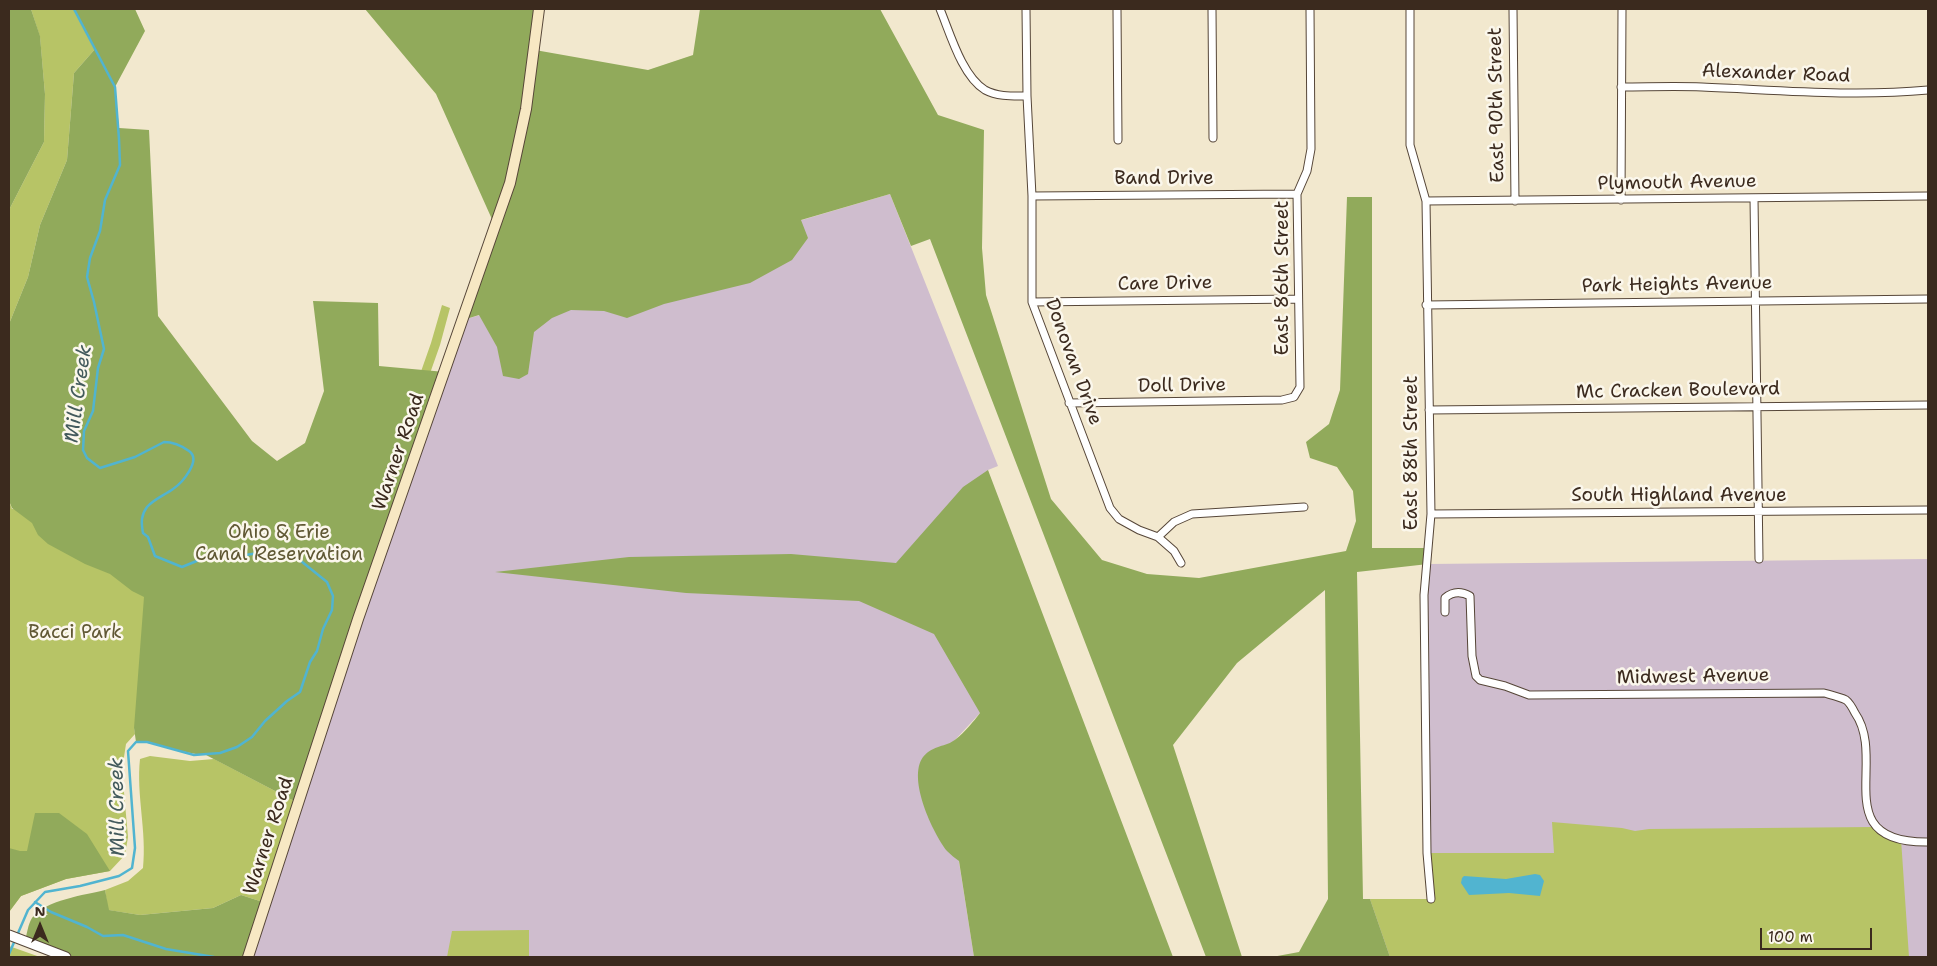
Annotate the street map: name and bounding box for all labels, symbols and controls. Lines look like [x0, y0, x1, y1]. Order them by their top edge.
street label: East 90th Street [1484, 27, 1510, 183]
street label: Alexander Road [1701, 60, 1851, 88]
street label: Band Drive [1114, 168, 1214, 190]
street label: Plymouth Avenue [1597, 170, 1757, 196]
street label: East 86th Street [1272, 201, 1294, 355]
street label: Care Drive [1117, 272, 1213, 296]
street label: Park Heights Avenue [1581, 272, 1773, 298]
street label: Donovan Drive [1040, 296, 1106, 428]
water label: Mill Creek [60, 343, 98, 445]
street label: Doll Drive [1138, 374, 1226, 398]
street label: East 88th Street [1401, 375, 1423, 531]
street label: Mc Cracken Boulevard [1576, 378, 1780, 404]
street label: Warner Road [368, 390, 430, 514]
street label: South Highland Avenue [1571, 485, 1787, 507]
park label: Ohio & Erie Canal Reservation [195, 522, 363, 566]
park label: Bacci Park [28, 622, 122, 644]
street label: Midwest Avenue [1616, 664, 1770, 690]
water label: Mill Creek [105, 757, 131, 857]
street label: Warner Road [239, 774, 299, 898]
north arrow [15, 901, 65, 951]
text: N [34, 902, 46, 920]
scale bar [1762, 918, 1874, 950]
text: 100 m [1768, 927, 1813, 947]

